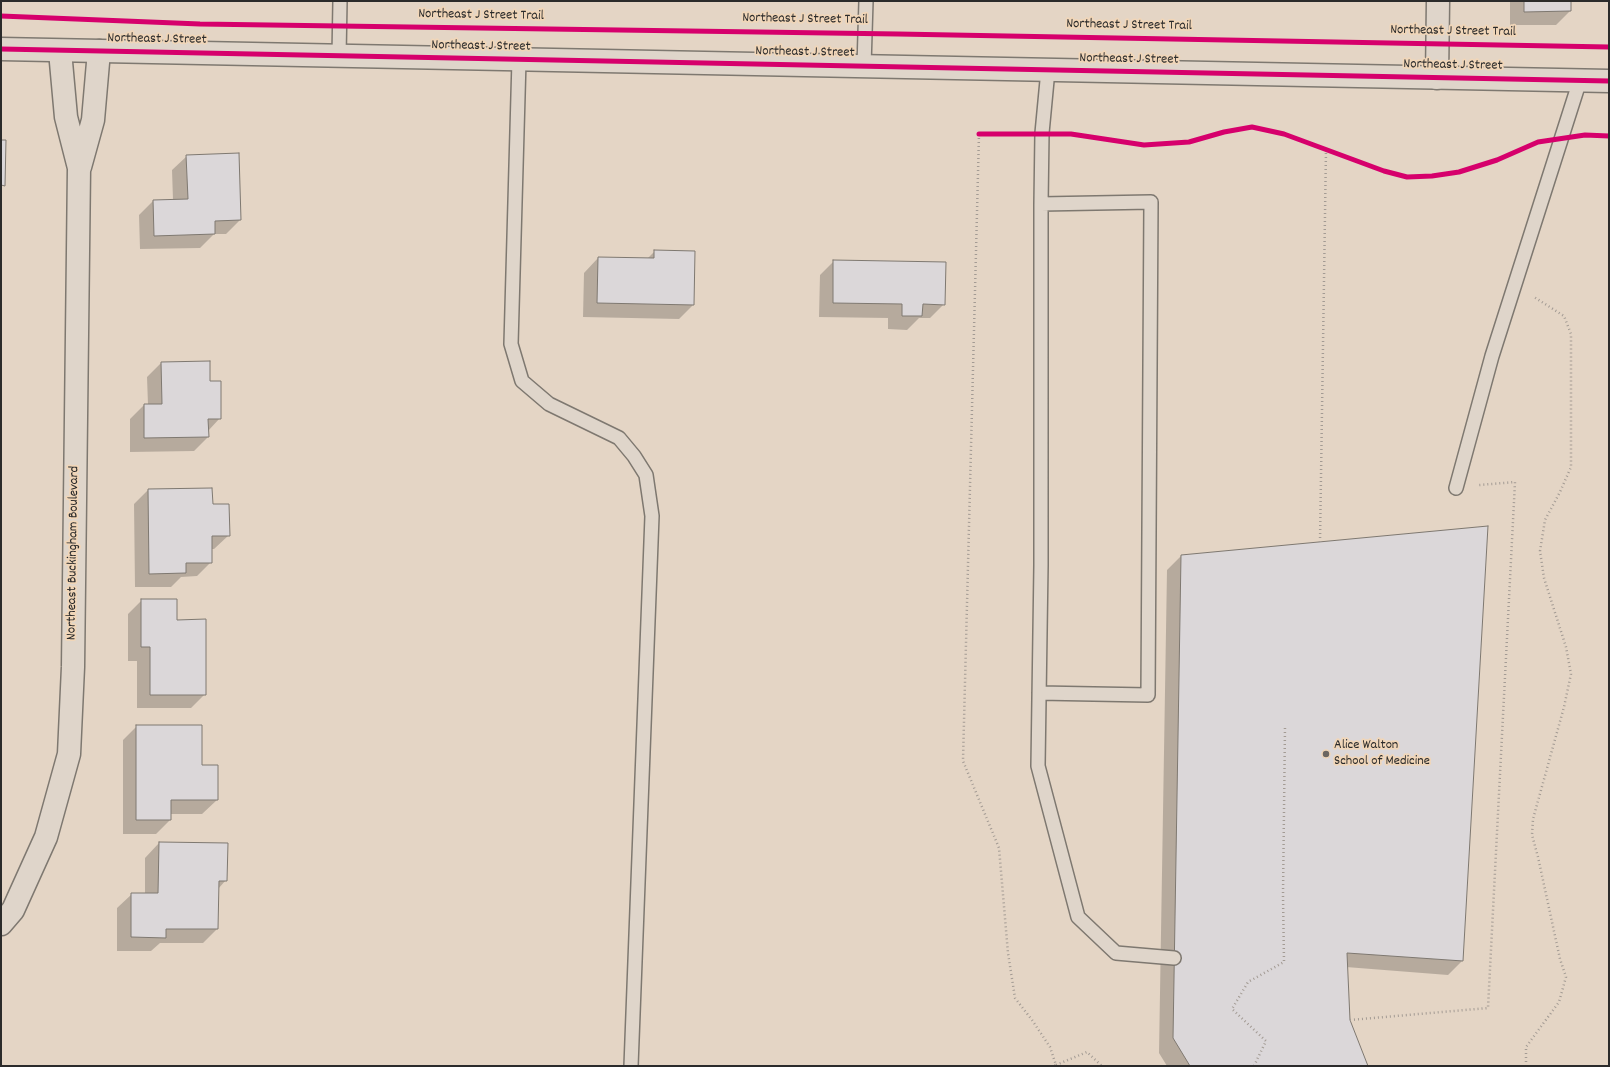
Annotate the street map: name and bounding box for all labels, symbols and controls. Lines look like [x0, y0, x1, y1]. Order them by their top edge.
street label: Northeast J Street Trail [418, 7, 544, 25]
street label: Northeast J Street Trail [742, 11, 868, 29]
street label: Northeast J Street Trail [1066, 17, 1192, 35]
street label: Northeast J Street Trail [1390, 23, 1516, 41]
street label: Northeast J Street [107, 31, 207, 49]
street label: Northeast J Street [431, 38, 531, 56]
street label: Northeast J Street [755, 44, 855, 62]
street label: Northeast J Street [1079, 51, 1179, 69]
street label: Northeast J Street [1403, 57, 1503, 75]
street label: Northeast Buckingham Boulevard [64, 466, 84, 640]
place label: Alice Walton School of Medicine [1334, 738, 1430, 770]
marker: Alice Walton School of Medicine [1321, 749, 1331, 759]

